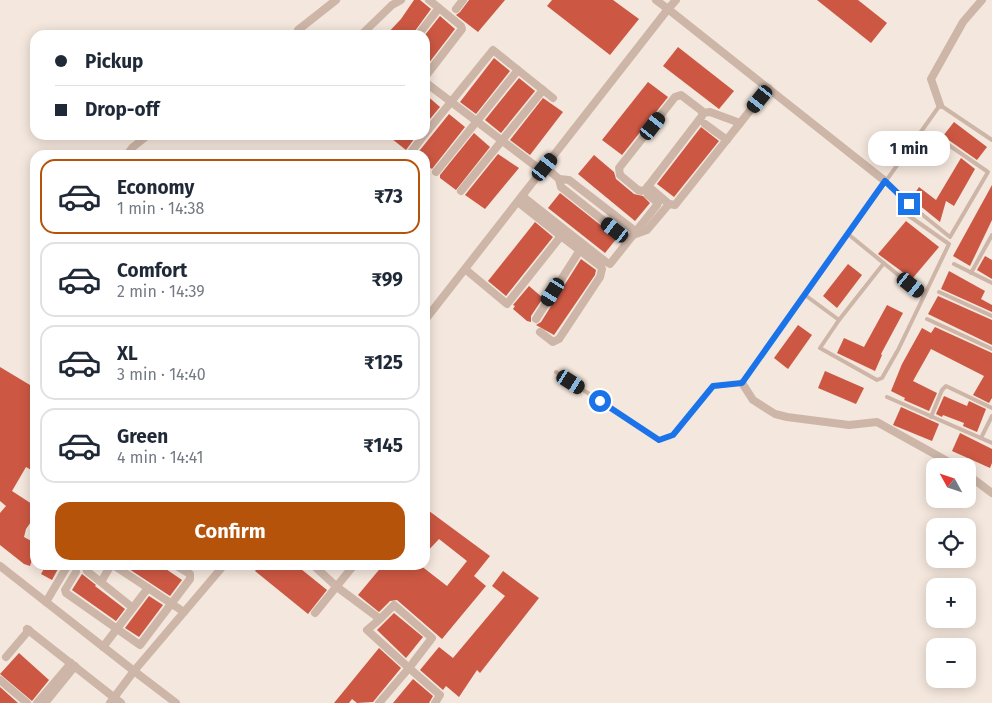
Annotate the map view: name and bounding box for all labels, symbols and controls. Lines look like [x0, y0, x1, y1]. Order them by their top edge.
text: Pickup [85, 50, 143, 73]
car [744, 83, 775, 115]
text: Drop-off [85, 98, 159, 121]
car [637, 110, 668, 142]
callout: 1 min [868, 132, 950, 166]
text: 1 min [890, 139, 928, 158]
car [529, 151, 560, 183]
icon: car [57, 174, 102, 219]
text: Economy [117, 176, 194, 199]
text: ₹73 [374, 185, 403, 208]
route end [898, 193, 920, 215]
text: 1 min · 14:38 [117, 199, 204, 218]
car [598, 215, 631, 245]
icon: car [57, 257, 102, 302]
text: Comfort [117, 259, 187, 282]
text: ₹99 [371, 268, 403, 291]
car [894, 270, 927, 300]
car [538, 275, 567, 309]
text: 2 min · 14:39 [117, 282, 205, 301]
icon: car [57, 340, 102, 385]
text: XL [117, 342, 138, 365]
text: ₹125 [364, 351, 403, 374]
text: 3 min · 14:40 [117, 365, 206, 384]
car [554, 368, 587, 396]
route start [589, 390, 611, 412]
icon: car [57, 423, 102, 468]
text: Green [117, 425, 168, 448]
text: ₹145 [363, 434, 403, 457]
text: 4 min · 14:41 [117, 448, 203, 467]
north arrow [926, 458, 976, 508]
map controls [926, 458, 976, 688]
button: Confirm [55, 502, 405, 560]
button: locate [926, 518, 976, 568]
button: + [926, 578, 976, 628]
button: − [926, 638, 976, 688]

